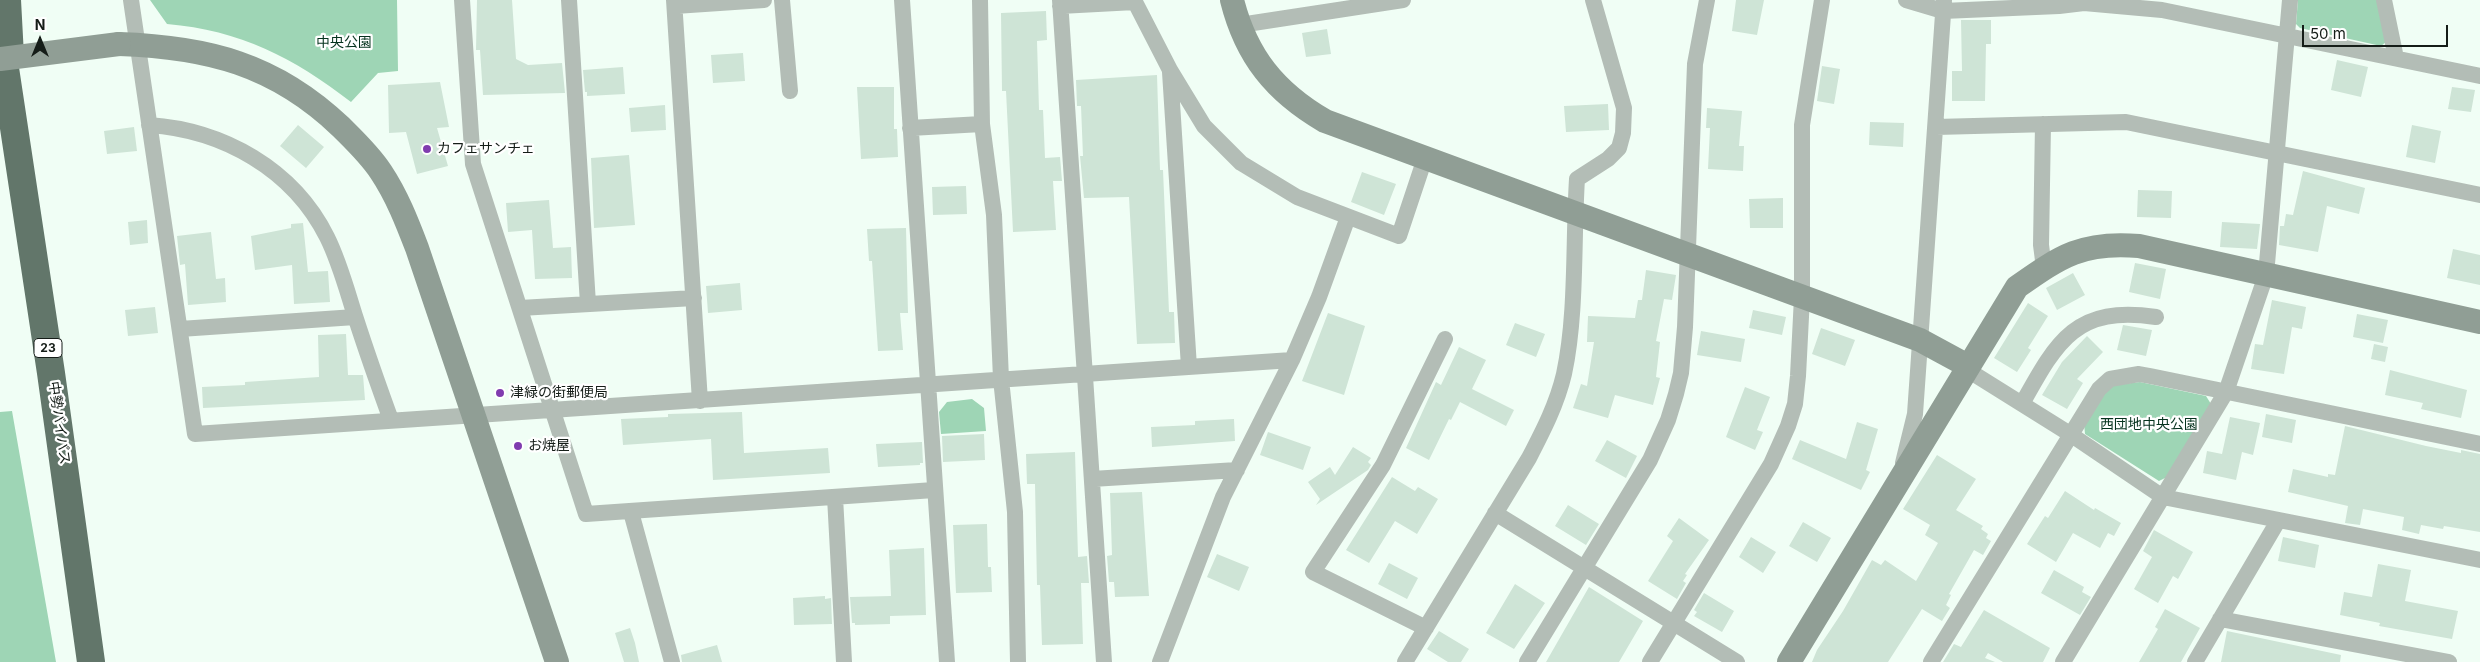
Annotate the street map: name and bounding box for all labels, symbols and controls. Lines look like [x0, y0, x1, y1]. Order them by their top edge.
north arrow [15, 15, 65, 65]
scale bar [2305, 15, 2451, 47]
text: N [35, 16, 45, 33]
text: 50 m [2310, 24, 2346, 43]
park label: 中央公園 [316, 35, 372, 51]
place label: カフェサンチェ [437, 141, 535, 157]
marker: カフェサンチェ [421, 143, 433, 155]
road number: 23 [34, 338, 62, 358]
street label: 中勢バイパス [45, 380, 73, 466]
place label: 津緑の街郵便局 [510, 385, 608, 401]
marker: 津緑の街郵便局 [494, 387, 506, 399]
park label: 西団地中央公園 [2100, 417, 2198, 433]
place label: お焼屋 [528, 438, 570, 454]
marker: お焼屋 [512, 440, 524, 452]

